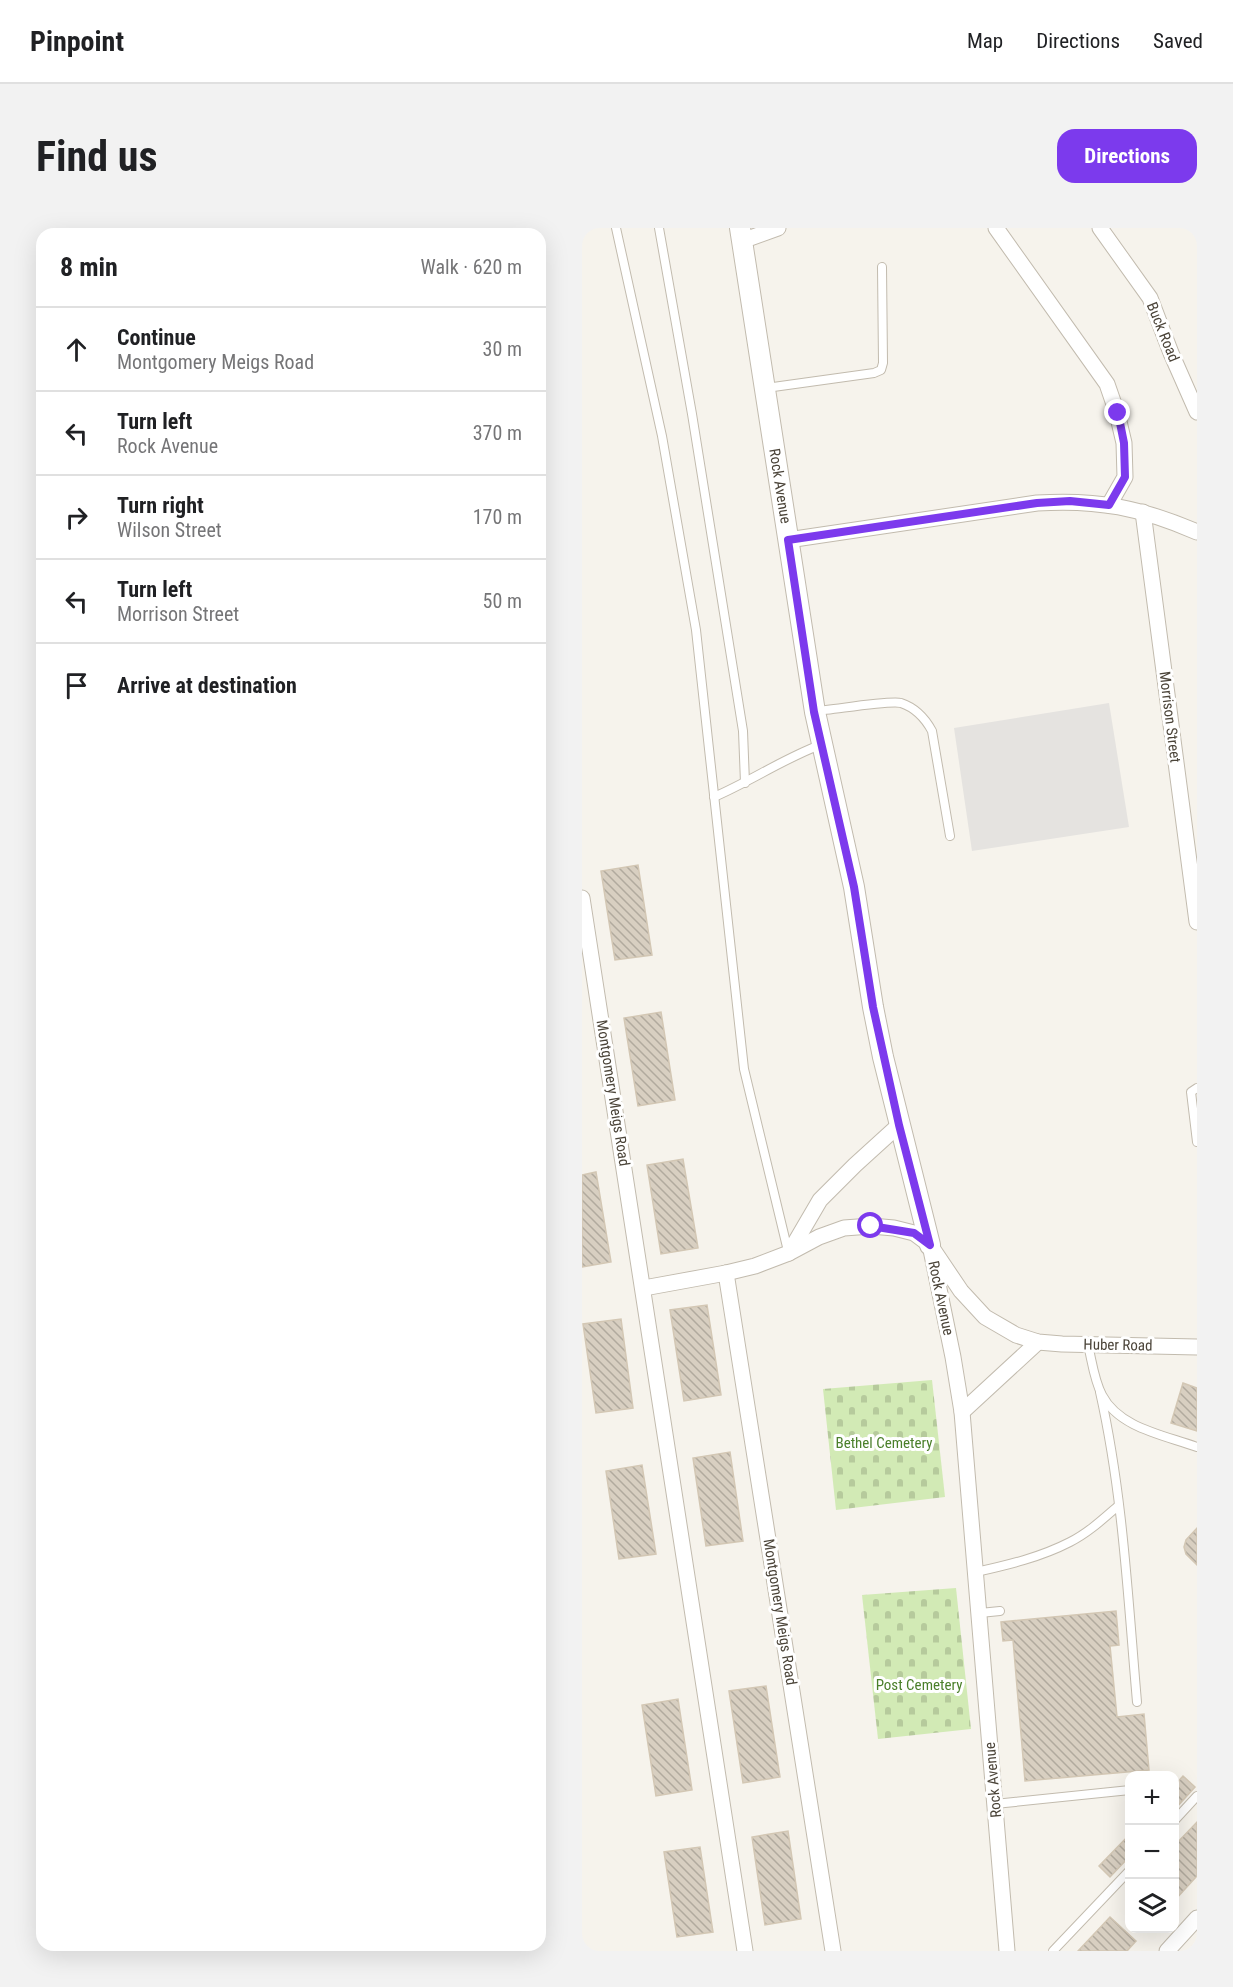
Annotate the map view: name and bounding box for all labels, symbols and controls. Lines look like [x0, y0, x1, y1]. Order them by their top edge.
text: Pinpoint [30, 25, 124, 58]
text: Map [967, 29, 1003, 53]
text: Directions [1036, 29, 1120, 53]
text: Saved [1153, 29, 1203, 53]
button: Directions [1057, 129, 1197, 183]
text: Find us [36, 132, 157, 181]
text: 8 min [60, 252, 118, 282]
text: Walk · 620 m [421, 255, 522, 279]
street label: Buck Road [1143, 300, 1183, 364]
text: Continue [117, 325, 196, 350]
icon: ahead [60, 333, 93, 366]
text: 30 m [483, 337, 522, 361]
text: Montgomery Meigs Road [117, 350, 314, 374]
route end [1104, 399, 1130, 425]
text: Turn left [117, 409, 192, 434]
icon: left [60, 417, 93, 450]
text: 370 m [473, 421, 522, 445]
text: Rock Avenue [117, 434, 218, 458]
street label: Rock Avenue [765, 447, 795, 525]
text: Turn right [117, 493, 204, 518]
icon: right [60, 501, 93, 534]
text: 170 m [473, 505, 522, 529]
text: Wilson Street [117, 518, 222, 542]
text: Turn left [117, 577, 192, 602]
icon: left [60, 585, 93, 618]
text: 50 m [483, 589, 522, 613]
text: Morrison Street [117, 602, 239, 626]
icon: arrive [60, 669, 93, 702]
street label: Morrison Street [1155, 670, 1185, 764]
text: Arrive at destination [117, 673, 297, 698]
street label: Montgomery Meigs Road [593, 1019, 633, 1167]
route start [857, 1212, 883, 1238]
street label: Rock Avenue [924, 1259, 958, 1337]
street label: Huber Road [1083, 1335, 1153, 1355]
park label: Bethel Cemetery [835, 1434, 933, 1452]
street label: Montgomery Meigs Road [760, 1538, 800, 1686]
park label: Post Cemetery [876, 1676, 962, 1694]
street label: Rock Avenue [981, 1741, 1005, 1819]
map controls [1125, 1771, 1179, 1933]
button: + [1125, 1771, 1179, 1825]
button: − [1125, 1825, 1179, 1879]
button: layers [1125, 1879, 1179, 1933]

